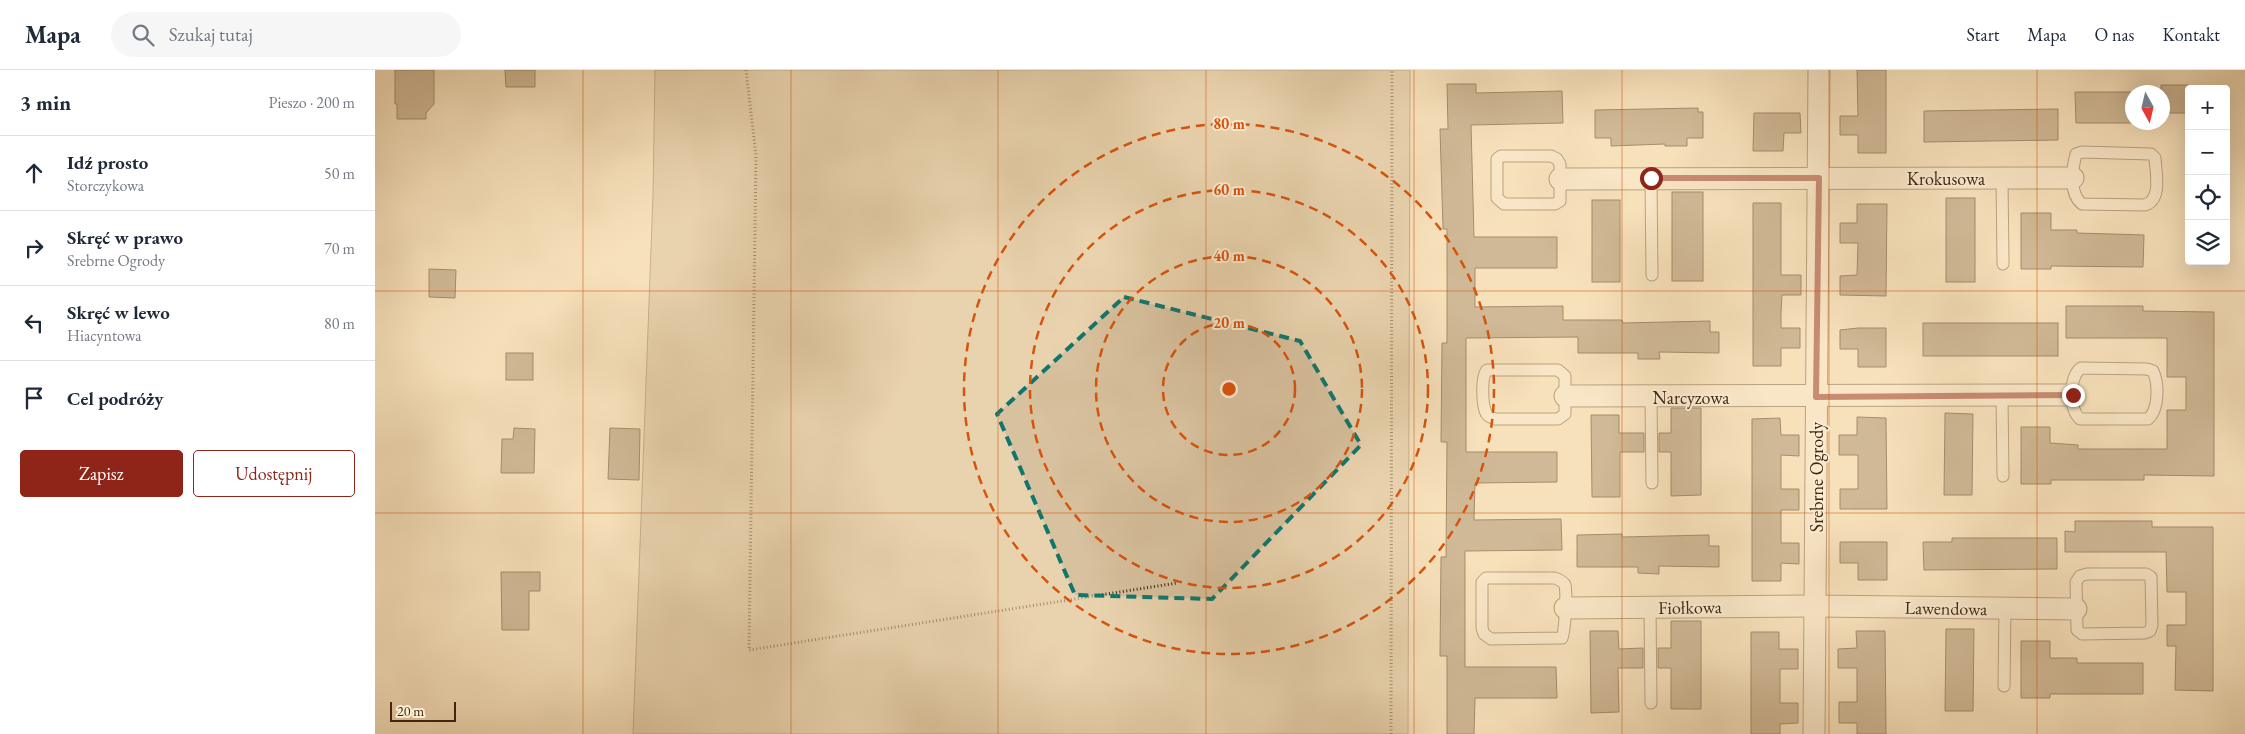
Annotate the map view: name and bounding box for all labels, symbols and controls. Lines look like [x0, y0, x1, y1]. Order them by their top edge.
search box [111, 12, 461, 57]
text: Mapa [25, 19, 81, 50]
icon: search [129, 21, 157, 49]
text: Szukaj tutaj [169, 22, 253, 47]
text: Start [1966, 23, 1999, 46]
text: Mapa [2027, 23, 2067, 46]
text: O nas [2095, 23, 2134, 46]
text: Kontakt [2162, 23, 2220, 46]
north arrow [2125, 85, 2170, 130]
map controls [2185, 85, 2230, 265]
button: + [2185, 85, 2230, 130]
text: 3 min [20, 89, 71, 116]
text: Pieszo · 200 m [269, 92, 355, 113]
text: 80 m [1213, 114, 1245, 133]
button: − [2185, 130, 2230, 175]
text: Idź prosto [67, 150, 148, 175]
icon: ahead [20, 159, 48, 187]
text: 50 m [324, 163, 355, 184]
route start [1640, 167, 1663, 190]
street label: Krokusowa [1907, 167, 1986, 190]
text: Storczykowa [67, 175, 144, 196]
button: locate [2185, 175, 2230, 220]
text: 60 m [1213, 180, 1245, 199]
button: layers [2185, 220, 2230, 265]
text: Skręć w prawo [67, 225, 183, 250]
icon: right [20, 234, 48, 262]
text: 70 m [324, 238, 355, 259]
text: 40 m [1213, 246, 1245, 265]
text: Srebrne Ogrody [67, 250, 165, 271]
text: Skręć w lewo [67, 300, 170, 325]
icon: left [20, 309, 48, 337]
text: 80 m [324, 313, 355, 334]
text: 20 m [1213, 313, 1245, 332]
text: Hiacyntowa [67, 325, 142, 346]
centre of rings [1220, 380, 1238, 398]
icon: arrive [20, 384, 48, 412]
route end [2062, 384, 2085, 407]
text: Cel podróży [67, 386, 163, 411]
street label: Narcyzowa [1653, 386, 1730, 409]
street label: Srebrne Ogrody [1805, 422, 1828, 532]
button: Zapisz [20, 450, 183, 497]
button: Udostępnij [193, 450, 355, 497]
street label: Fiołkowa [1658, 595, 1723, 619]
street label: Lawendowa [1904, 596, 1988, 620]
scale bar [390, 699, 456, 722]
text: 20 m [397, 702, 424, 720]

